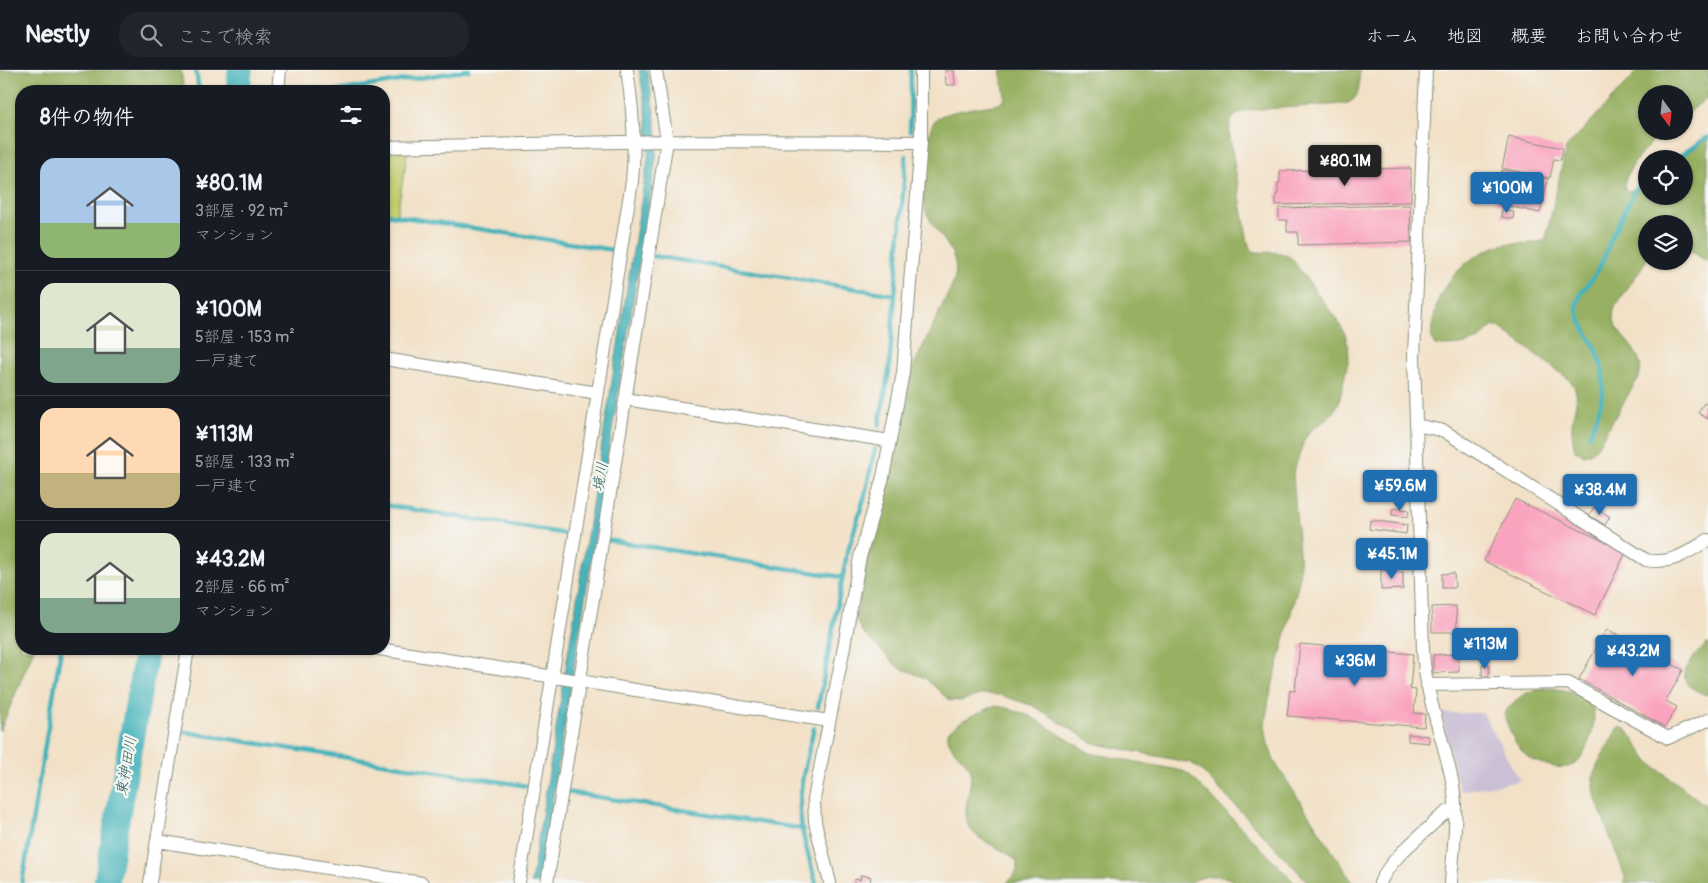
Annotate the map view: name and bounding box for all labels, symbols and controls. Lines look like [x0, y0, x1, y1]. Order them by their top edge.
search box [119, 12, 469, 57]
text: Nestly [25, 20, 89, 49]
icon: search [137, 21, 165, 49]
text: ここで検索 [177, 25, 272, 49]
text: ホーム [1366, 25, 1419, 48]
text: 地図 [1447, 25, 1483, 48]
text: 概要 [1511, 25, 1547, 48]
text: お問い合わせ [1575, 25, 1683, 48]
north arrow [1638, 85, 1692, 140]
map controls [1638, 85, 1693, 270]
icon: filters [337, 101, 365, 129]
text: 8件の物件 [40, 104, 135, 131]
pin: ¥80.1M [1304, 144, 1386, 187]
button: locate [1638, 150, 1693, 205]
text: ¥80.1M [1319, 151, 1371, 171]
text: ¥80.1M [195, 170, 262, 197]
pin: ¥100M [1472, 172, 1542, 214]
icon: home [80, 178, 140, 238]
text: ¥100M [1482, 178, 1532, 198]
text: 3部屋 · 92 m² [195, 201, 288, 221]
button: layers [1638, 215, 1693, 270]
text: マンション [195, 225, 274, 245]
text: ¥100M [195, 296, 262, 323]
icon: home [80, 303, 140, 363]
text: 5部屋 · 153 m² [195, 327, 295, 347]
text: 一戸建て [195, 351, 259, 371]
text: ¥113M [195, 421, 253, 448]
icon: home [80, 428, 140, 488]
text: 5部屋 · 133 m² [195, 452, 295, 472]
water label: 境川 [589, 461, 612, 493]
pin: ¥59.6M [1359, 470, 1441, 512]
pin: ¥38.4M [1559, 474, 1641, 516]
text: 一戸建て [195, 476, 259, 496]
text: ¥59.6M [1374, 476, 1426, 496]
text: ¥38.4M [1574, 480, 1626, 500]
pin: ¥45.1M [1351, 538, 1433, 580]
text: ¥45.1M [1367, 544, 1417, 564]
text: ¥43.2M [195, 546, 265, 573]
icon: home [80, 553, 140, 613]
text: 2部屋 · 66 m² [195, 577, 290, 597]
text: マンション [195, 601, 274, 621]
pin: ¥113M [1450, 628, 1520, 670]
text: ¥113M [1463, 634, 1507, 654]
pin: ¥43.2M [1592, 634, 1674, 677]
text: ¥43.2M [1606, 641, 1660, 661]
pin: ¥36M [1325, 644, 1385, 687]
text: ¥36M [1335, 651, 1375, 671]
water label: 東神田川 [112, 735, 141, 797]

